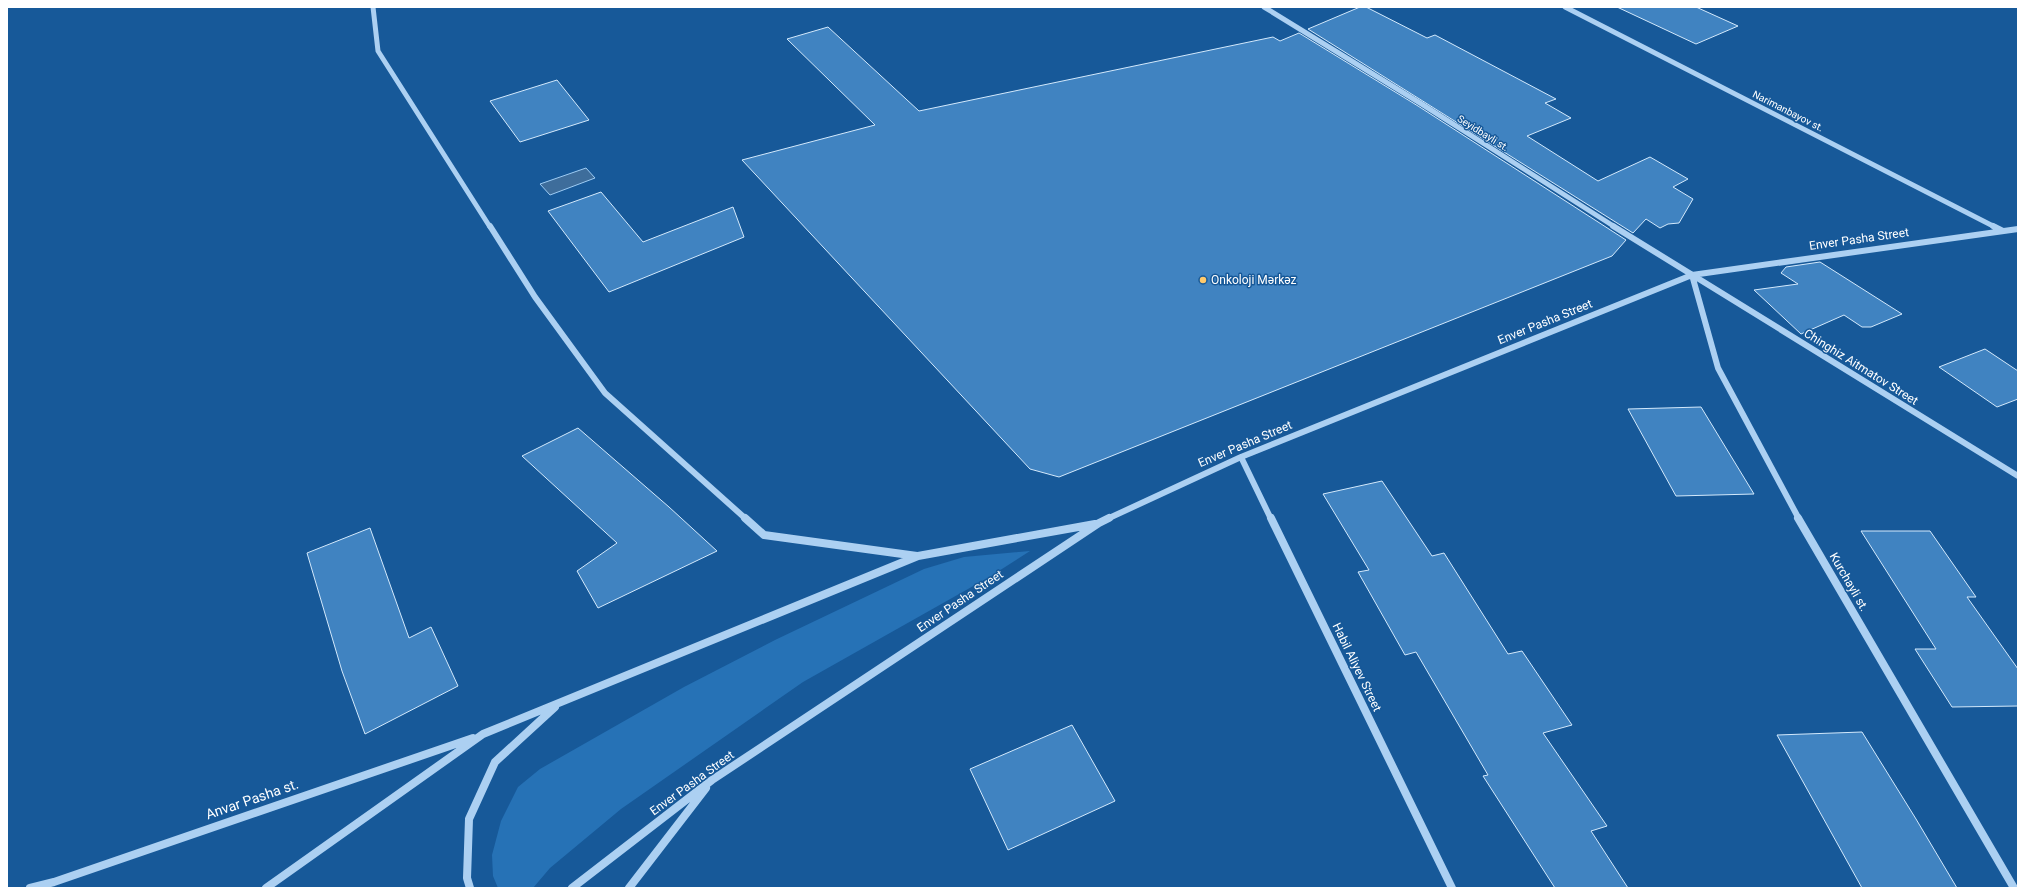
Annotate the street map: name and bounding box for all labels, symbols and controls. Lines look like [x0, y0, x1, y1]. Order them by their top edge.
street label: Narimanbayov st. [1751, 88, 1825, 134]
street label: Seyidbayli st. [1455, 113, 1511, 153]
street label: Enver Pasha Street [1808, 225, 1910, 253]
place label: Onkoloji Mərkəz [1211, 273, 1297, 287]
marker: Onkoloji Mərkəz [1198, 275, 1208, 285]
street label: Enver Pasha Street [1496, 297, 1594, 347]
street label: Chinghiz Aitmatov Street [1801, 326, 1921, 408]
street label: Enver Pasha Street [1196, 418, 1294, 470]
street label: Kurchayli st. [1827, 550, 1871, 614]
street label: Enver Pasha Street [914, 567, 1006, 635]
street label: Habil Aliyev Street [1330, 621, 1385, 714]
street label: Enver Pasha Street [647, 748, 737, 818]
street label: Anvar Pasha st. [203, 776, 301, 822]

